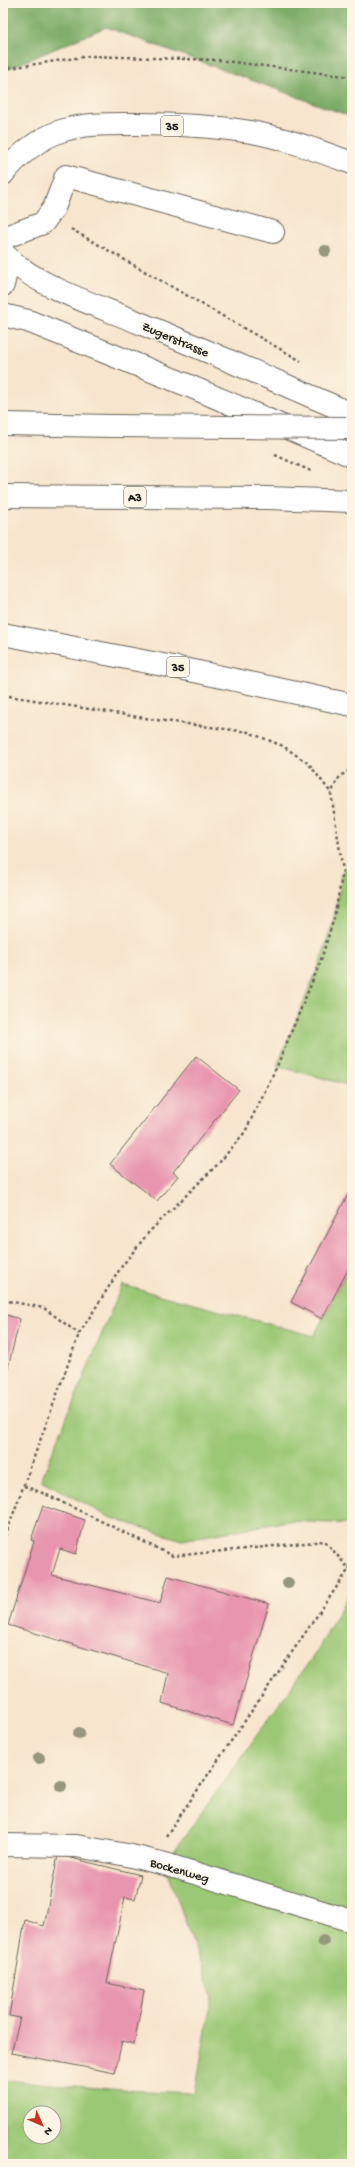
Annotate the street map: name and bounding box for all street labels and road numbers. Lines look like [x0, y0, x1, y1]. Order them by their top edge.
road number: 35 [161, 116, 183, 136]
street label: Zugerstrasse [139, 319, 211, 361]
road number: A3 [124, 487, 146, 507]
road number: 35 [167, 657, 189, 677]
street label: Bockenweg [147, 1856, 211, 1887]

